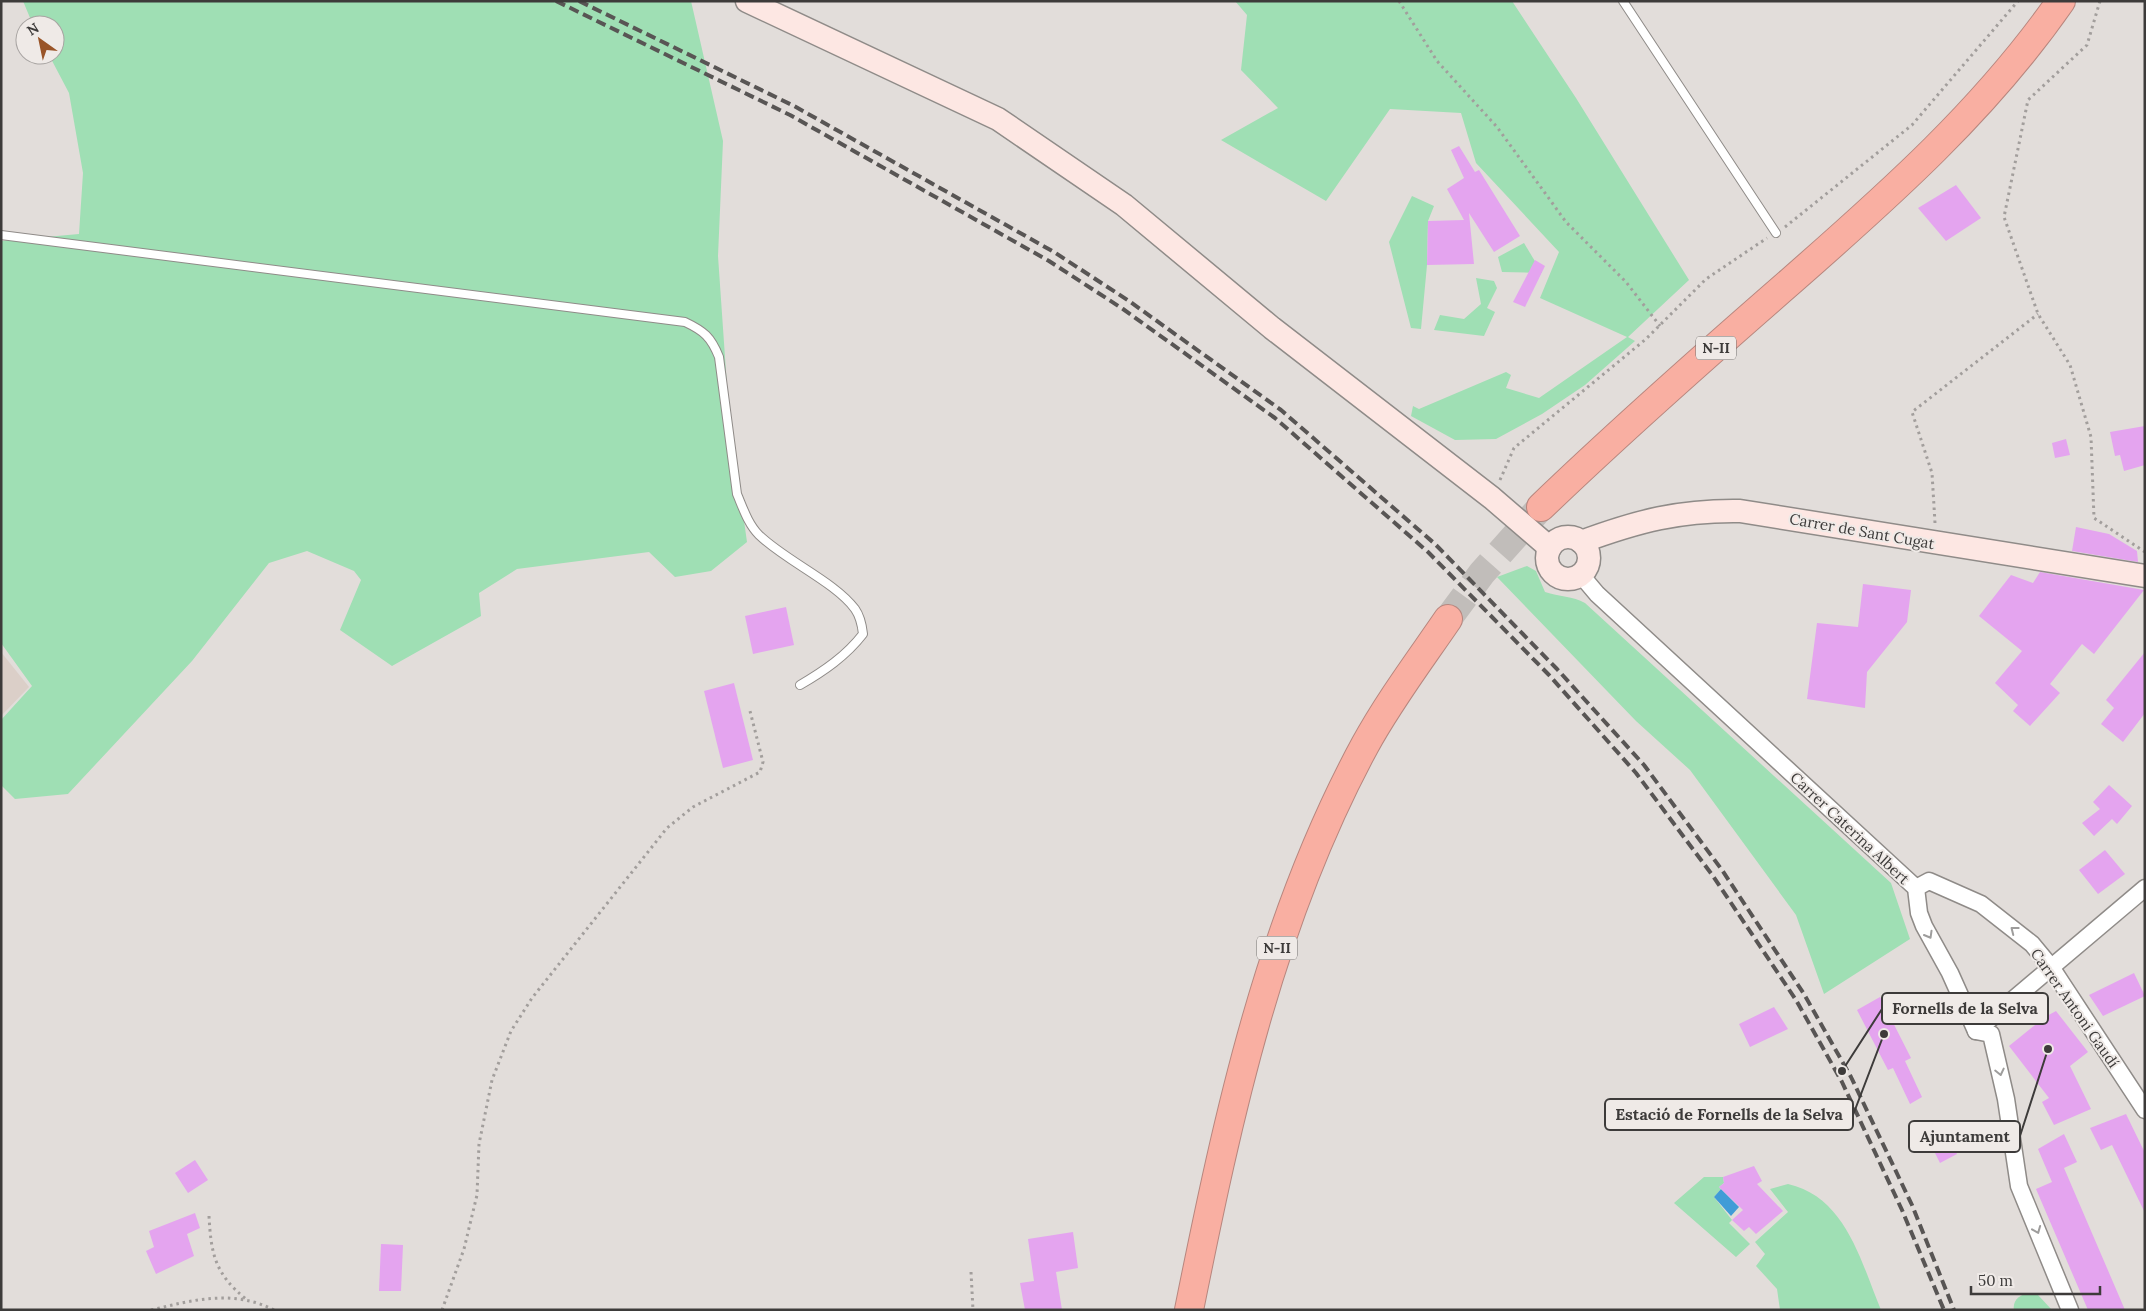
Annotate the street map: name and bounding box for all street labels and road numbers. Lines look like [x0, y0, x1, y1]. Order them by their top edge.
road number: N-II [1696, 336, 1736, 359]
street label: Carrer de Sant Cugat [1788, 509, 1936, 553]
street label: Carrer Caterina Albert [1786, 768, 1914, 888]
road number: N-II [1257, 936, 1297, 960]
street label: Carrer Antoni Gaudí [2027, 945, 2123, 1071]

